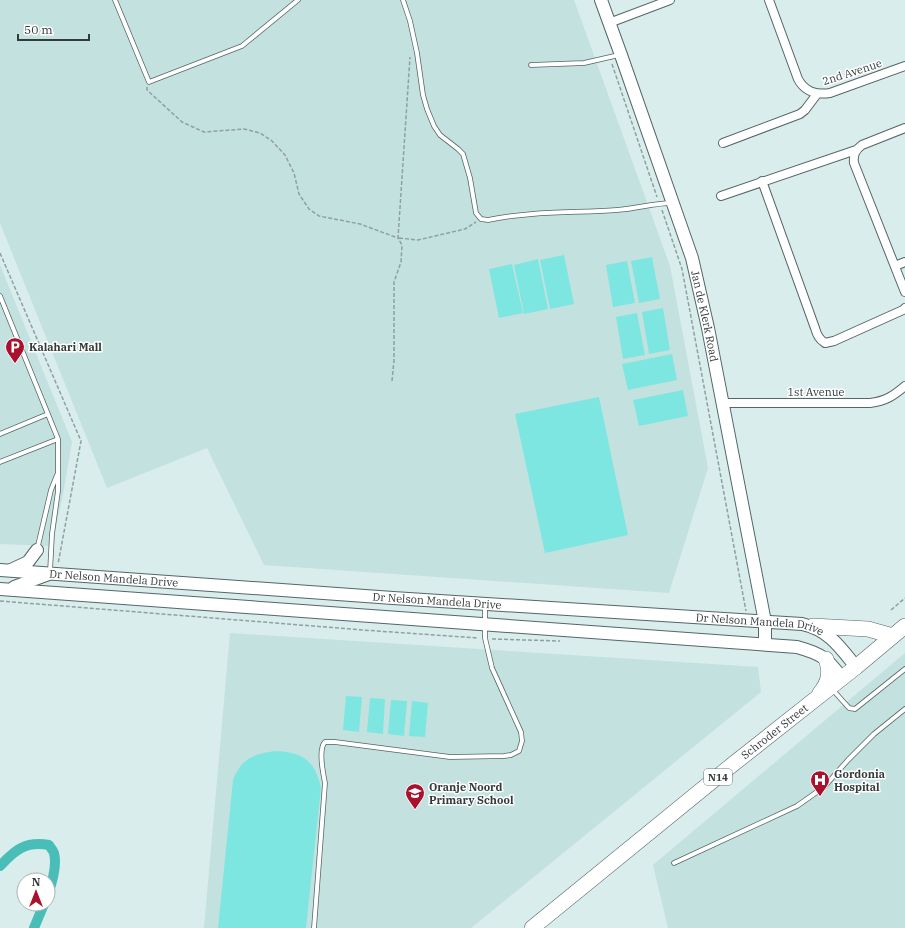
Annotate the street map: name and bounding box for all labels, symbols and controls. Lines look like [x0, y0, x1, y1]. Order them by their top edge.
scale bar [18, 16, 89, 42]
text: 50 m [24, 22, 53, 37]
street label: 2nd Avenue [821, 56, 884, 88]
street label: Jan de Klerk Road [688, 269, 721, 363]
parking icon: Kalahari Mall [4, 336, 26, 364]
place label: Kalahari Mall [29, 340, 102, 354]
street label: 1st Avenue [788, 385, 845, 399]
street label: Dr Nelson Mandela Drive [49, 567, 179, 590]
street label: Dr Nelson Mandela Drive [372, 590, 502, 612]
street label: Dr Nelson Mandela Drive [695, 610, 827, 639]
street label: Schroder Street [738, 701, 811, 762]
place label: Gordonia Hospital [834, 767, 885, 794]
road number: N14 [704, 769, 732, 785]
hospital icon: Gordonia Hospital [809, 769, 831, 797]
place label: Oranje Noord Primary School [429, 780, 514, 807]
school or university icon: Oranje Noord Primary School [404, 782, 426, 810]
north arrow [16, 872, 56, 912]
text: N [32, 875, 41, 889]

